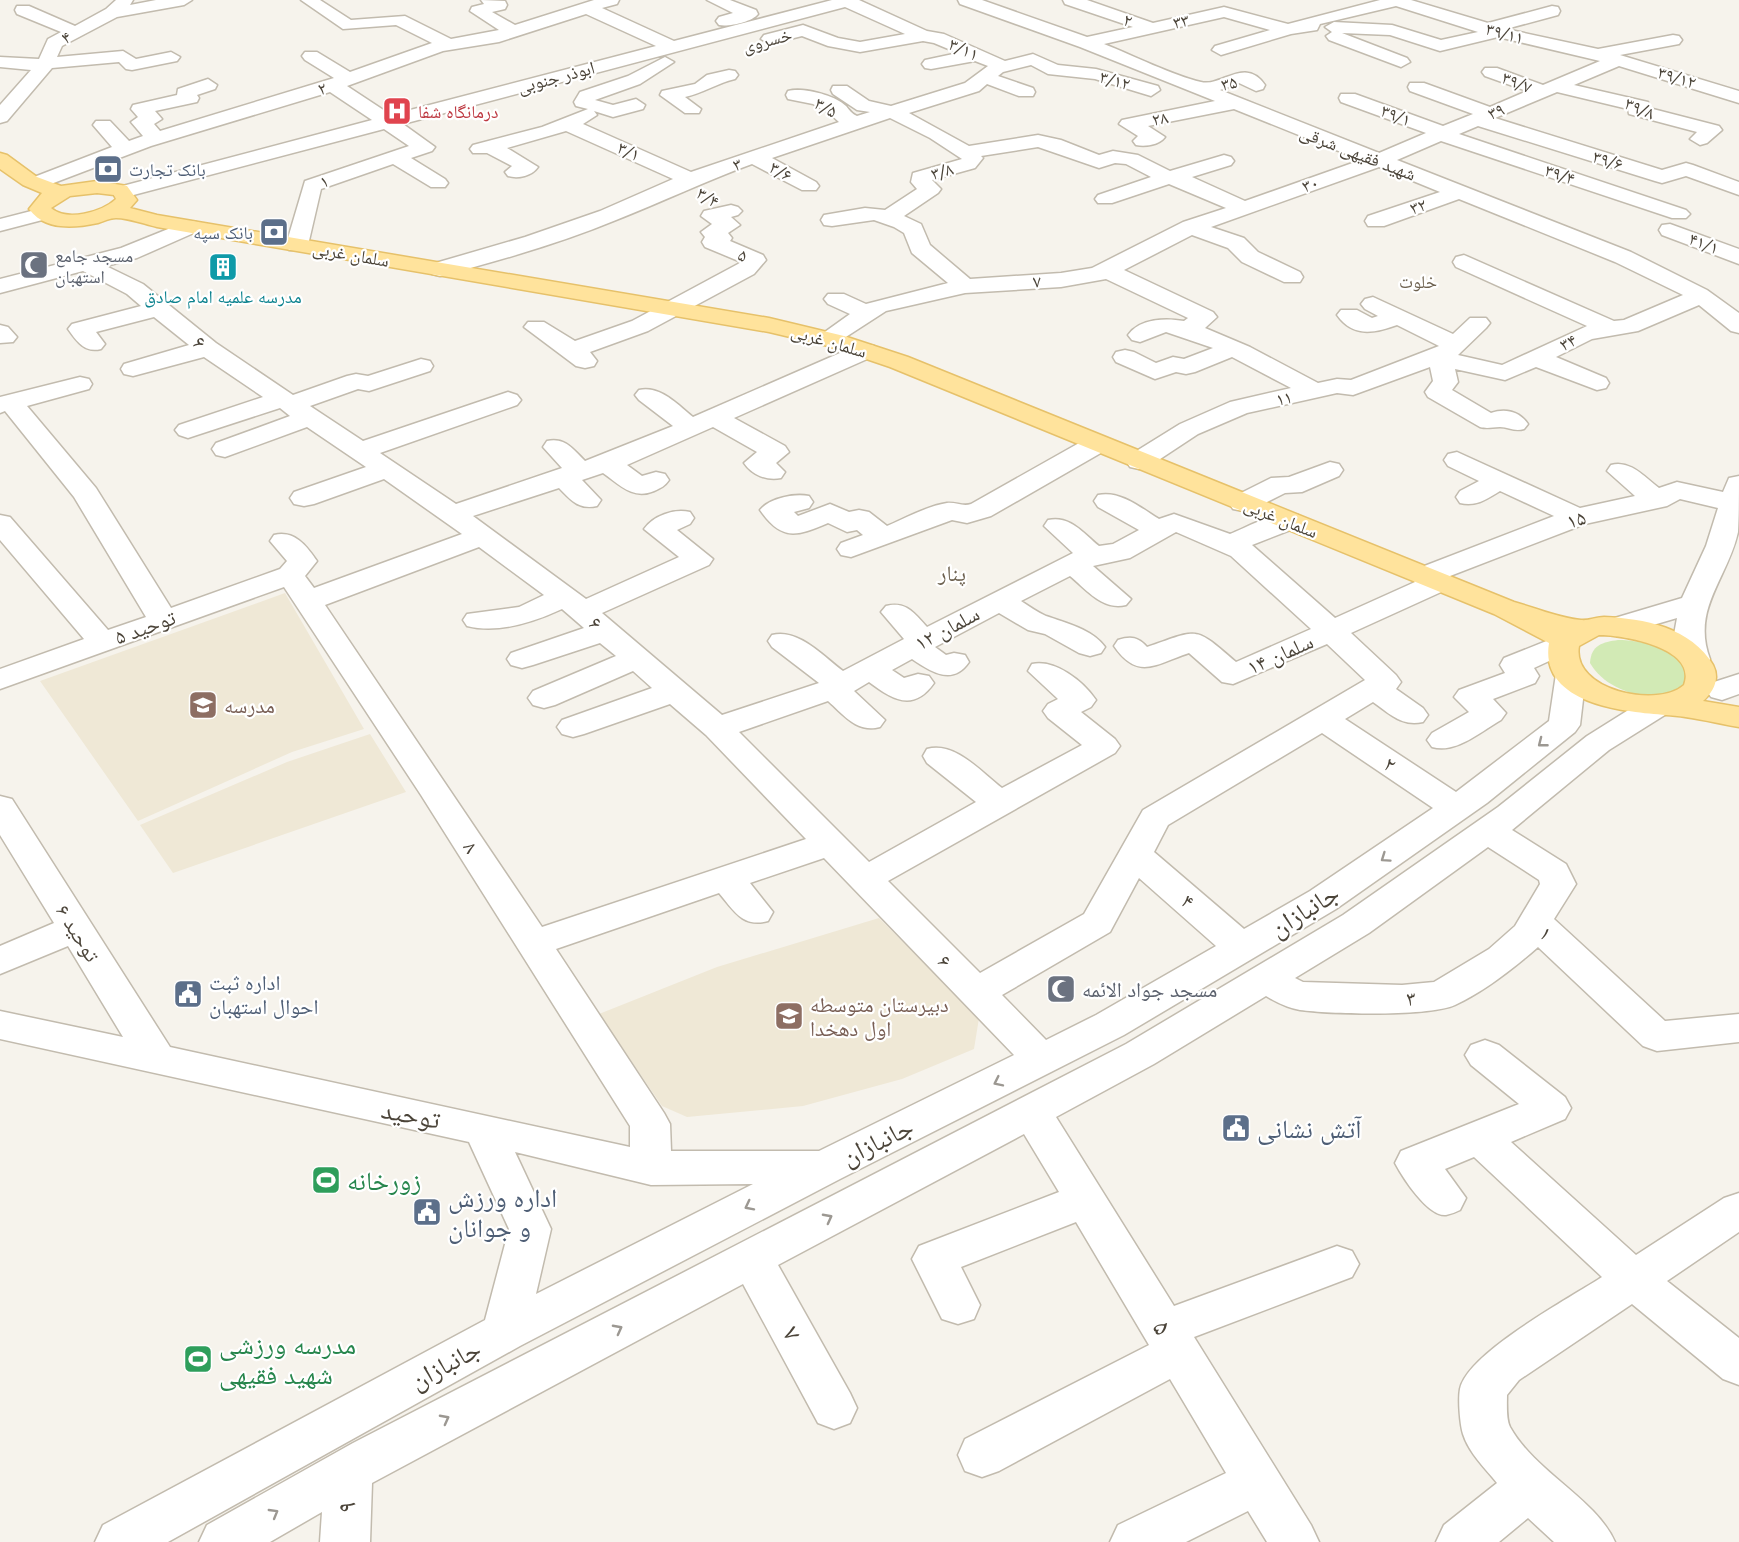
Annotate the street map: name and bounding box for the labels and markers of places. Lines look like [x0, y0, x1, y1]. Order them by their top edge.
hospital icon: درمانگاه شفا [381, 95, 413, 127]
place label: درمانگاه شفا [418, 100, 498, 123]
bank icon: بانک تجارت [92, 153, 124, 185]
place label: بانک تجارت [129, 158, 206, 181]
bank icon: بانک سپه [258, 216, 290, 248]
place label: بانک سپه [193, 221, 253, 244]
place label: مسجد جامع استهبان [55, 244, 133, 288]
mosque icon: مسجد جامع استهبان [18, 249, 50, 281]
building icon: مدرسه علمیه امام صادق [207, 251, 239, 283]
place label: مدرسه علمیه امام صادق [144, 285, 302, 309]
school or university icon: مدرسه [187, 689, 219, 721]
place label: مدرسه [224, 692, 275, 719]
place label: اداره ثبت احوال استهبان [209, 969, 318, 1020]
mosque icon: مسجد جواد الائمه [1045, 973, 1077, 1005]
place label: مسجد جواد الائمه [1082, 976, 1217, 1003]
public building icon: اداره ثبت احوال استهبان [172, 978, 204, 1010]
place label: دبیرستان متوسطه اول دهخدا [810, 991, 949, 1042]
school or university icon: دبیرستان متوسطه اول دهخدا [773, 1000, 805, 1032]
public building icon: آتش نشانی [1220, 1112, 1252, 1144]
place label: آتش نشانی [1257, 1112, 1363, 1145]
sports icon: زورخانه [310, 1164, 342, 1196]
place label: زورخانه [347, 1164, 421, 1197]
place label: اداره ورزش و جوانان [448, 1181, 557, 1244]
public building icon: اداره ورزش و جوانان [411, 1196, 443, 1228]
place label: مدرسه ورزشی شهید فقیهی [219, 1328, 356, 1391]
sports icon: مدرسه ورزشی شهید فقیهی [182, 1343, 214, 1375]

